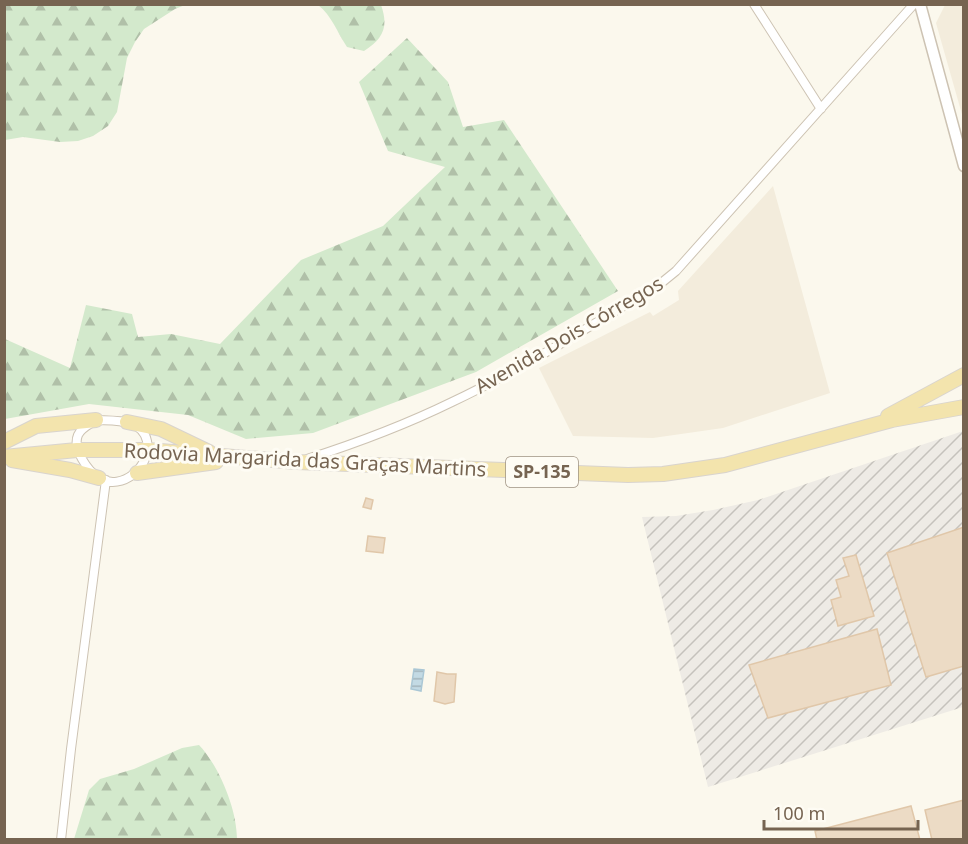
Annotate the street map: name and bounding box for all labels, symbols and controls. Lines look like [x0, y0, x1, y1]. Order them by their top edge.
street label: Avenida Dois Córregos [470, 270, 668, 400]
street label: Rodovia Margarida das Graças Martins [123, 437, 487, 482]
road number: SP-135 [506, 457, 578, 487]
scale bar [764, 793, 918, 831]
text: 100 m [773, 801, 825, 825]

